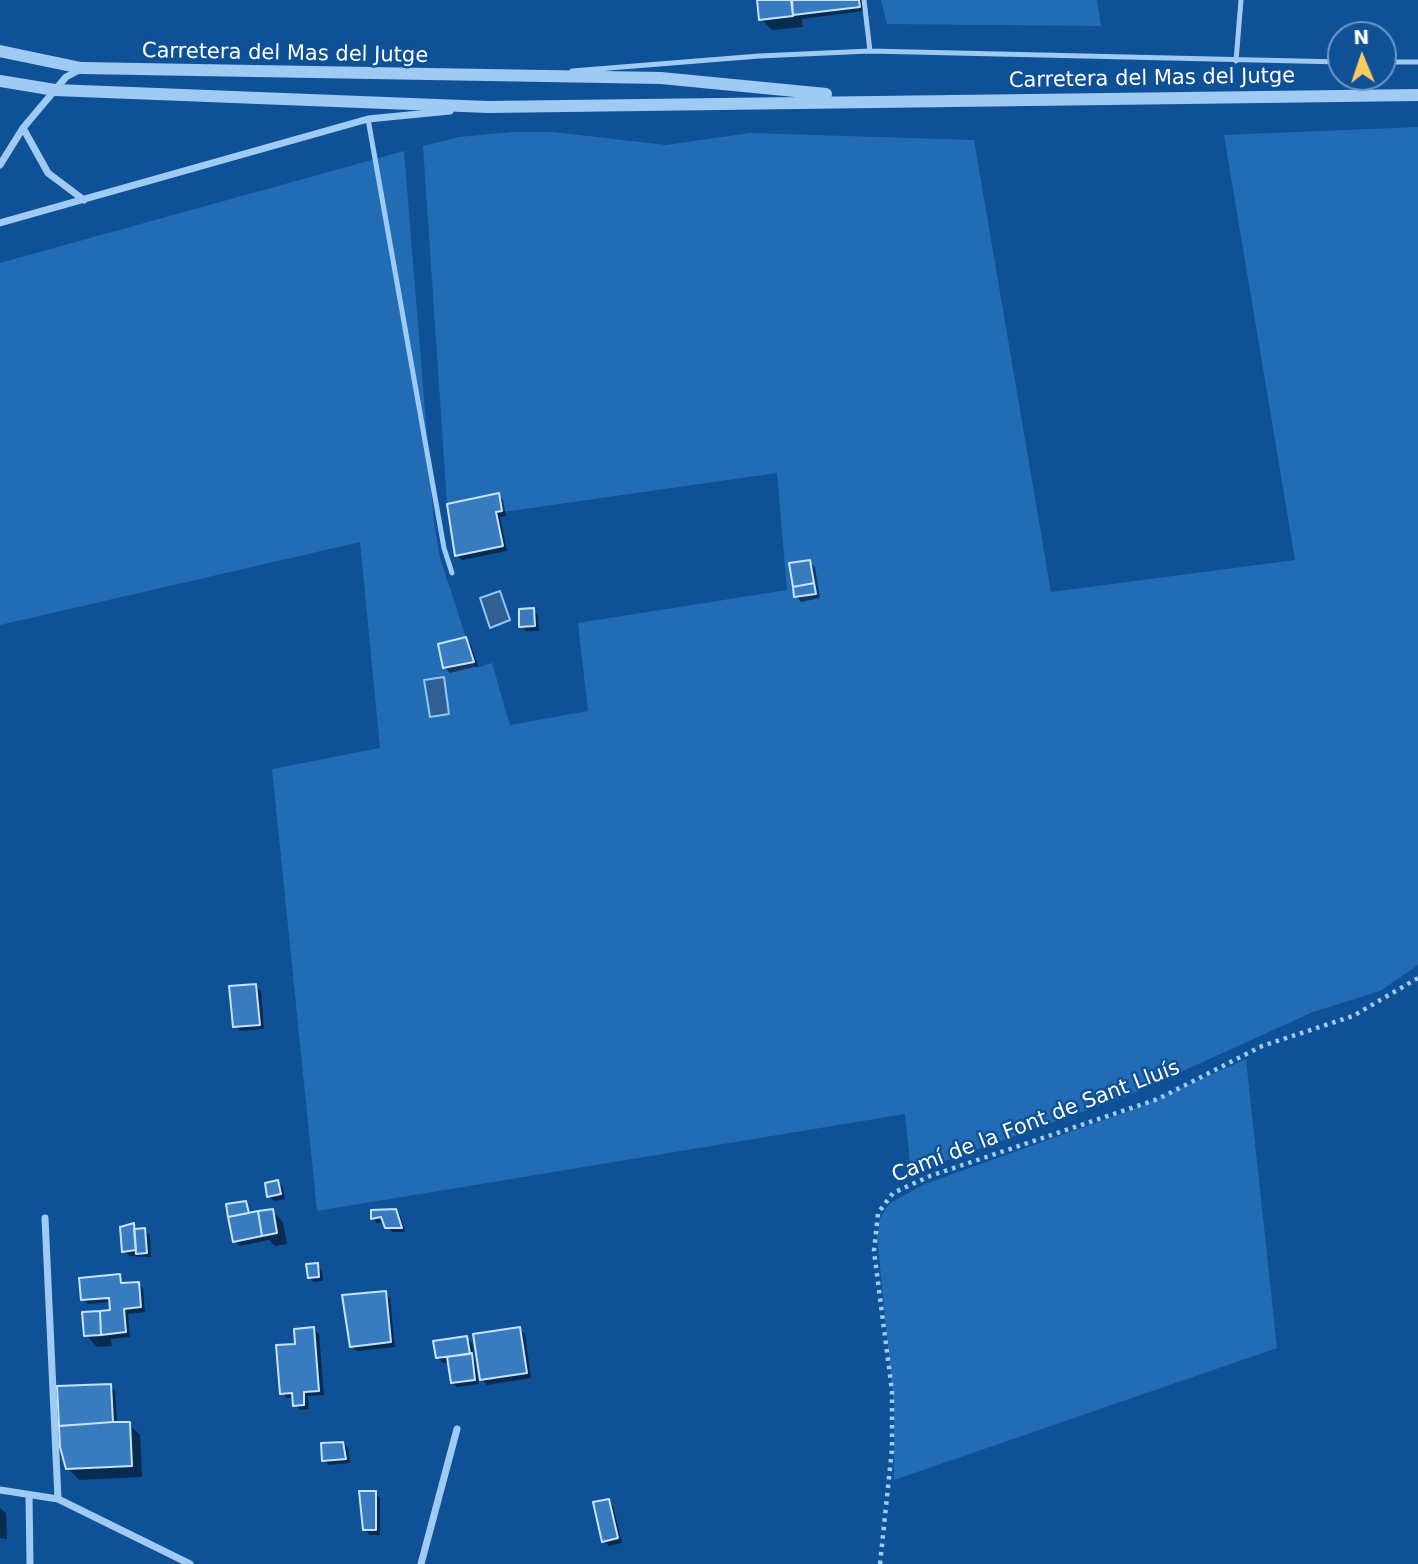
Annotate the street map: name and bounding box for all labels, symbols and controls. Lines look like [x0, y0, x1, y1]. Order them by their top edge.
north arrow [1327, 21, 1397, 91]
text: N [1353, 26, 1370, 48]
street label: Carretera del Mas del Jutge [142, 39, 428, 69]
street label: Carretera del Mas del Jutge [1009, 64, 1295, 94]
street label: Camí de la Font de Sant Lluís [889, 1055, 1183, 1189]

